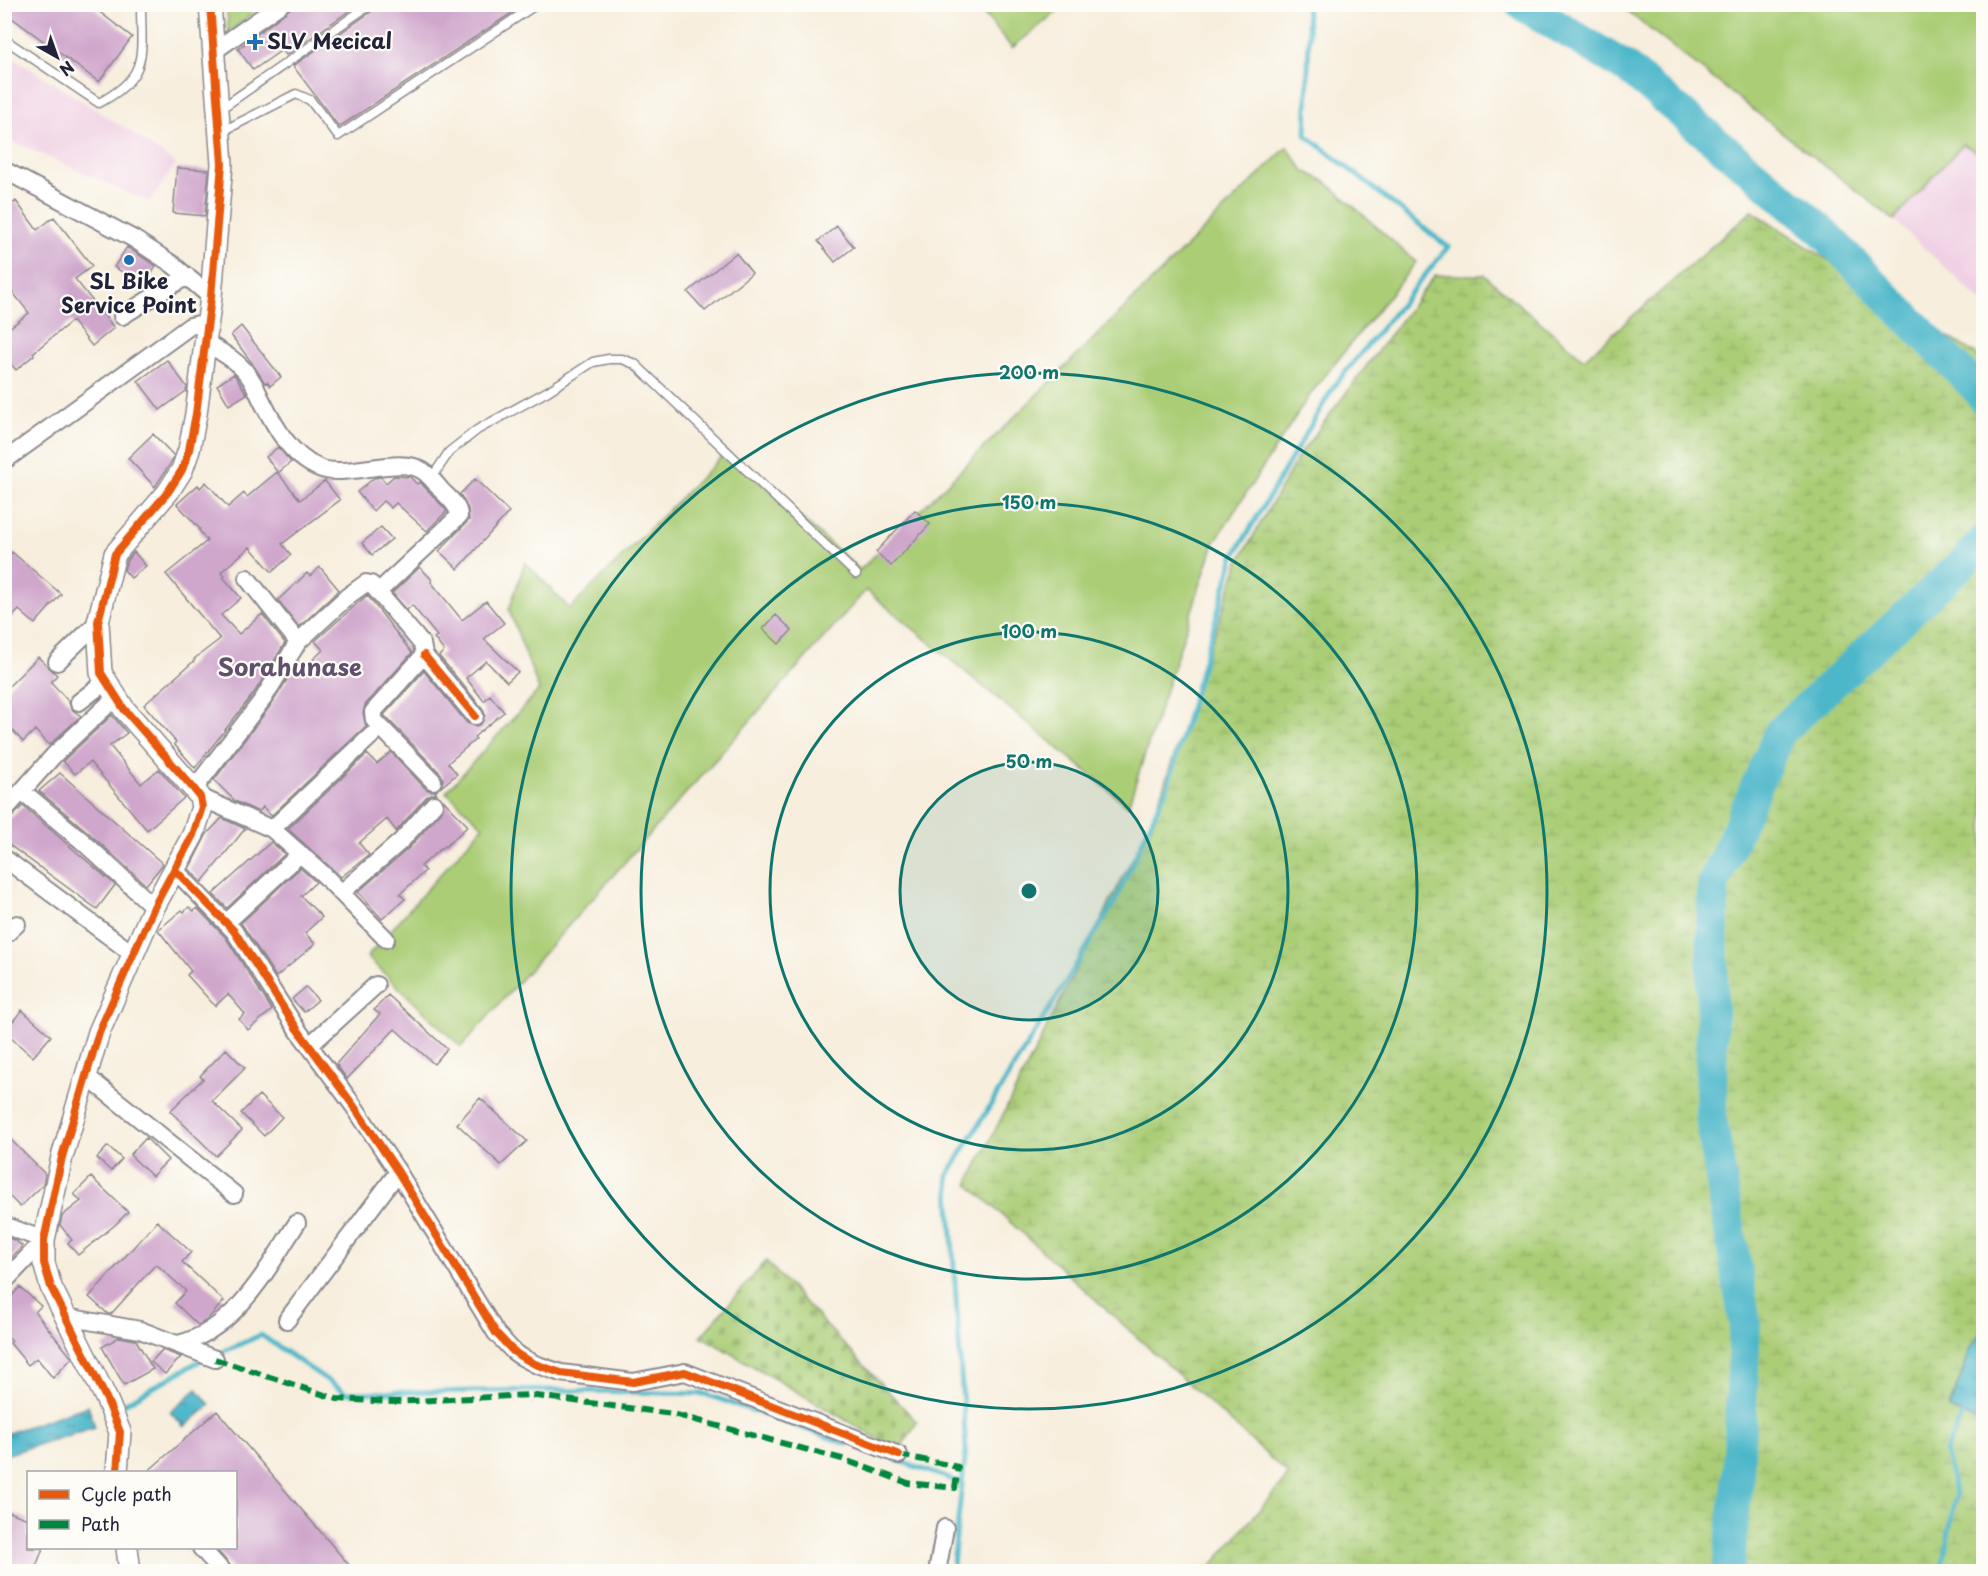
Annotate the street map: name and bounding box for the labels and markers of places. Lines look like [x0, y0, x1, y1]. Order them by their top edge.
place label: SLV Mecical [267, 24, 392, 56]
marker: SLV Mecical [248, 35, 262, 49]
marker: SL Bike Service Point [122, 253, 136, 267]
place label: SL Bike Service Point [61, 264, 197, 320]
centre of rings [1019, 881, 1039, 901]

